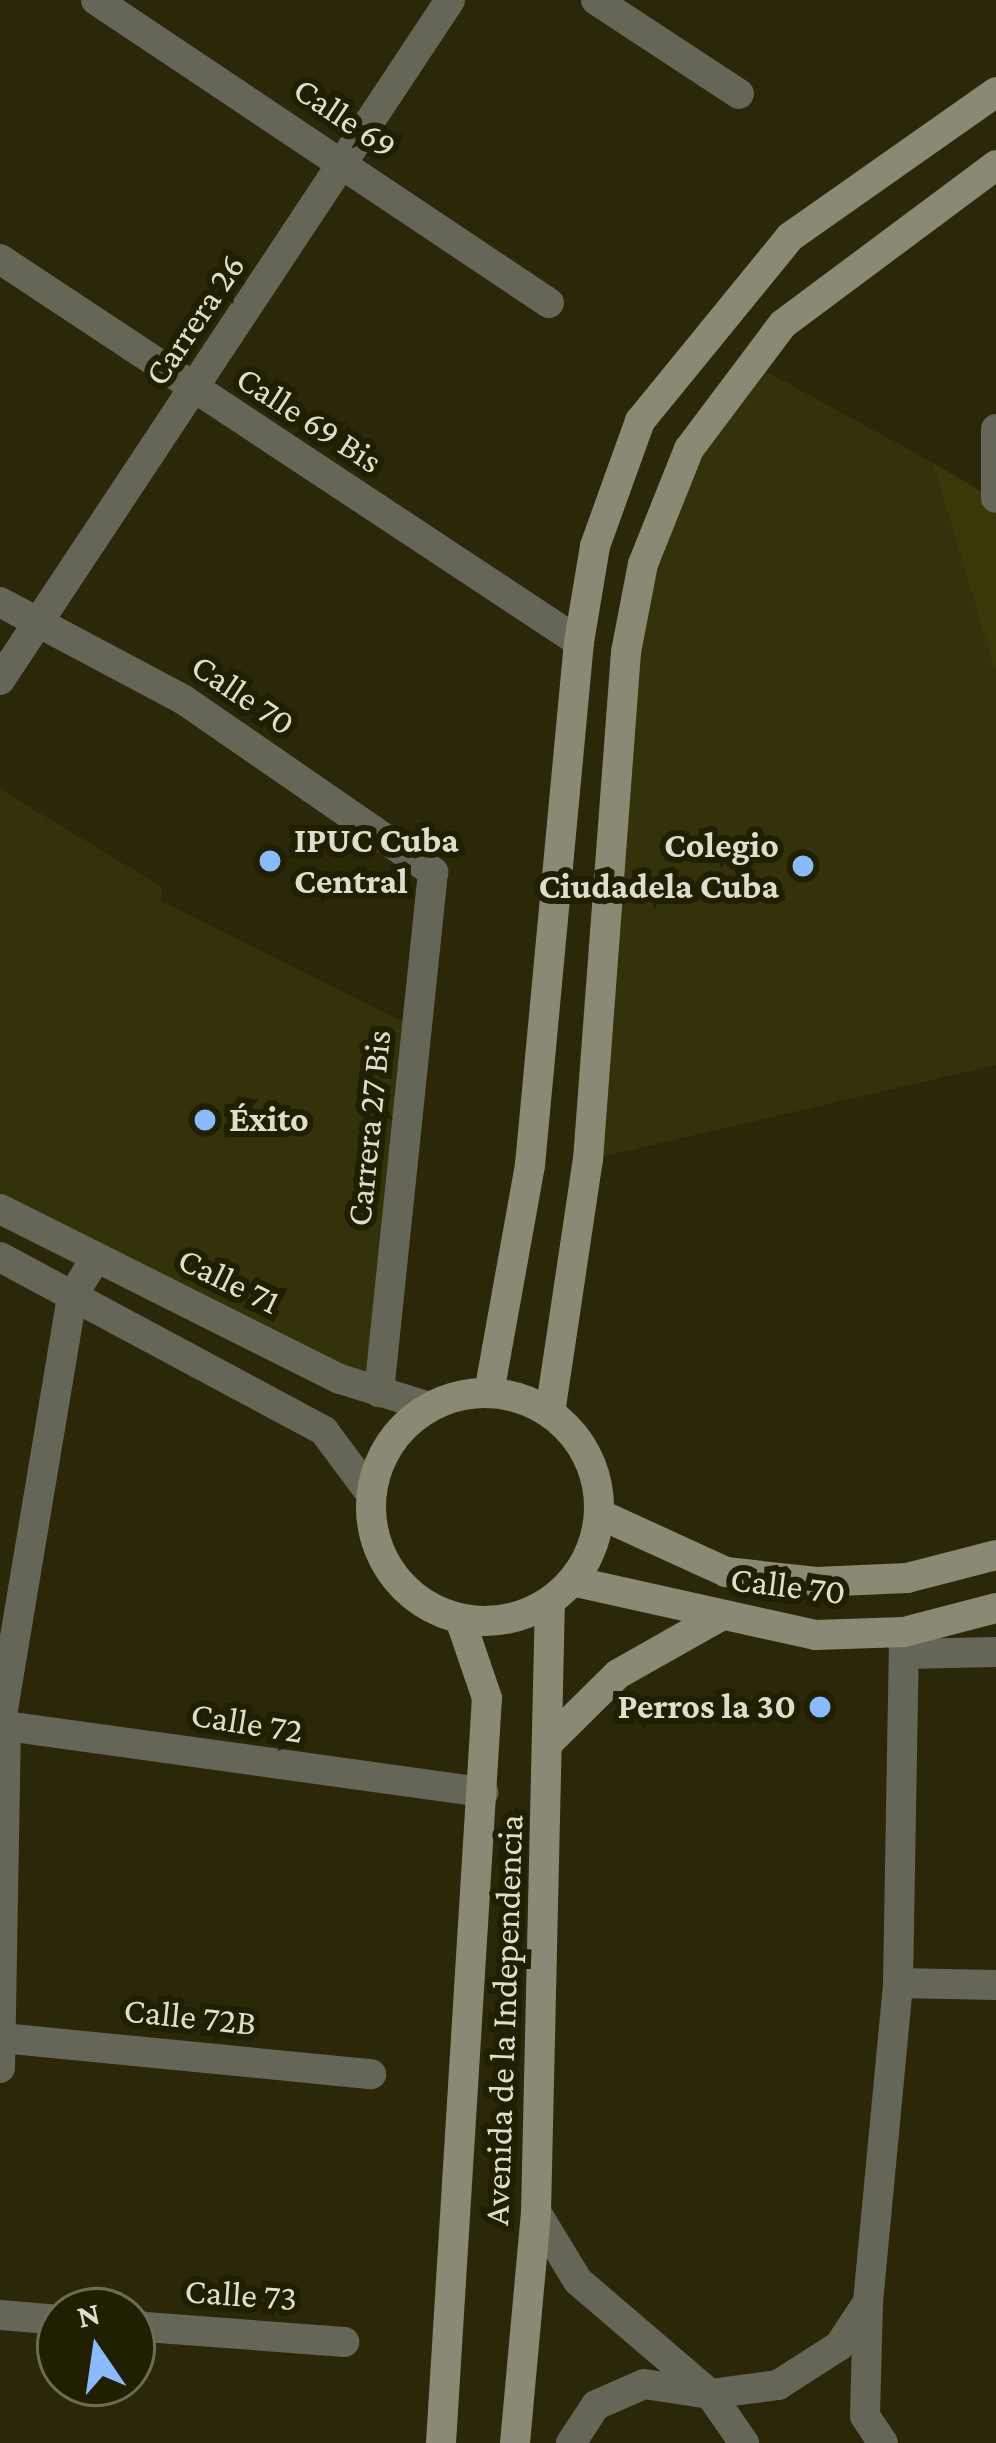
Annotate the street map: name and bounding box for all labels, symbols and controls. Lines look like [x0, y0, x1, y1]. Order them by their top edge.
street label: Calle 69 [285, 68, 405, 168]
street label: Carrera 26 [135, 246, 255, 394]
street label: Calle 69 Bis [228, 357, 390, 483]
street label: Calle 70 [183, 645, 303, 745]
place label: IPUC Cuba Central [294, 818, 459, 903]
place label: Colegio Ciudadela Cuba [538, 823, 779, 908]
marker: IPUC Cuba Central [257, 848, 283, 874]
marker: Colegio Ciudadela Cuba [790, 853, 816, 879]
street label: Carrera 27 Bis [337, 1028, 401, 1228]
place label: Éxito [229, 1098, 309, 1142]
marker: Éxito [192, 1107, 218, 1133]
street label: Calle 71 [171, 1238, 287, 1324]
street label: Calle 70 [728, 1558, 848, 1614]
place label: Perros la 30 [617, 1685, 796, 1729]
street label: Calle 72 [188, 1693, 306, 1753]
marker: Perros la 30 [807, 1694, 833, 1720]
street label: Avenida de la Independencia [475, 1814, 533, 2226]
street label: Calle 72B [122, 1989, 258, 2045]
street label: Calle 73 [183, 2270, 299, 2320]
north arrow [36, 2287, 156, 2407]
text: N [73, 2294, 104, 2335]

